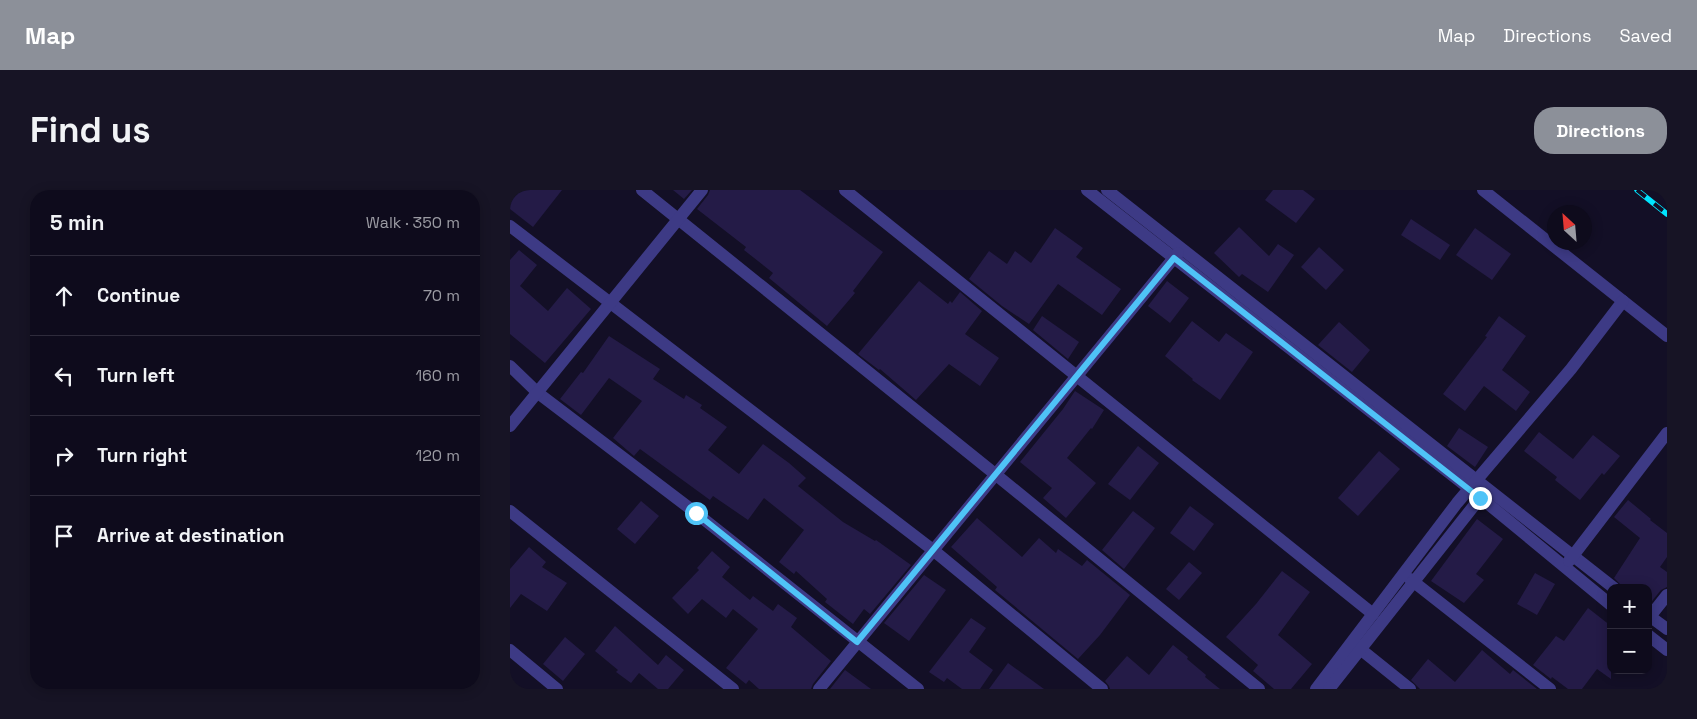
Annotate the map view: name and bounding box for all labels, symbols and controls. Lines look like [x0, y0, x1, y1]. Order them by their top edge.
text: Map [25, 20, 75, 51]
text: Map [1438, 24, 1475, 47]
text: Directions [1503, 24, 1592, 47]
text: Saved [1620, 24, 1672, 47]
button: Directions [1534, 107, 1667, 154]
text: Find us [30, 108, 151, 152]
north arrow [1547, 205, 1592, 250]
text: 5 min [50, 209, 104, 236]
text: Walk · 350 m [366, 212, 460, 233]
icon: ahead [50, 282, 78, 310]
text: Continue [97, 283, 180, 308]
text: 70 m [423, 285, 460, 306]
icon: left [50, 362, 78, 390]
text: Turn left [97, 363, 175, 388]
text: 160 m [415, 365, 460, 386]
icon: right [50, 442, 78, 470]
text: Turn right [97, 443, 187, 468]
text: 120 m [416, 445, 460, 466]
route end [1469, 487, 1492, 510]
route start [685, 502, 708, 525]
icon: arrive [50, 522, 78, 550]
text: Arrive at destination [97, 523, 285, 548]
map controls [1607, 584, 1652, 674]
button: + [1607, 584, 1652, 629]
button: − [1607, 629, 1652, 674]

